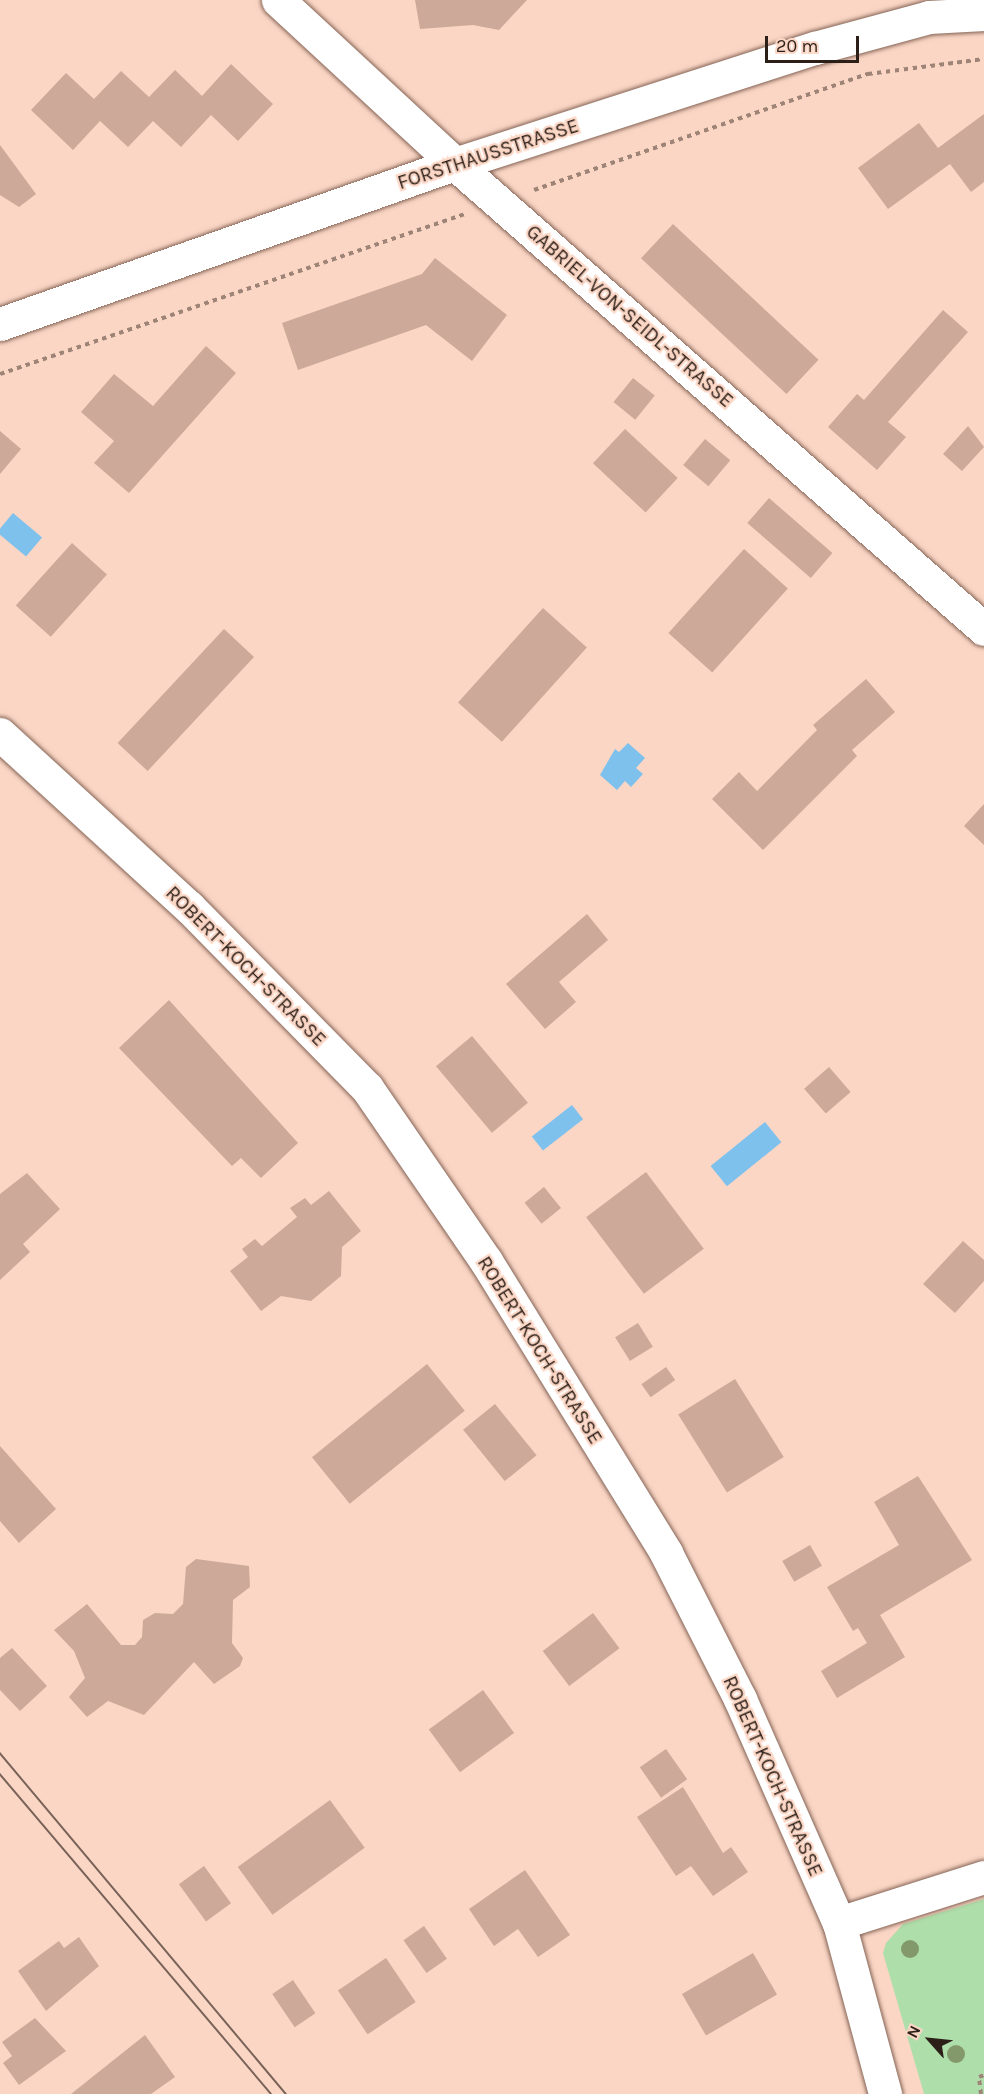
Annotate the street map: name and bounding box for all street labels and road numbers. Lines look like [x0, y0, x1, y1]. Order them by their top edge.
street label: FORSTHAUSSTRASSE [394, 113, 582, 195]
street label: GABRIEL-VON-SEIDL-STRASSE [522, 220, 738, 412]
street label: ROBERT-KOCH-STRASSE [161, 881, 331, 1051]
street label: ROBERT-KOCH-STRASSE [472, 1252, 608, 1448]
street label: ROBERT-KOCH-STRASSE [718, 1672, 828, 1880]

